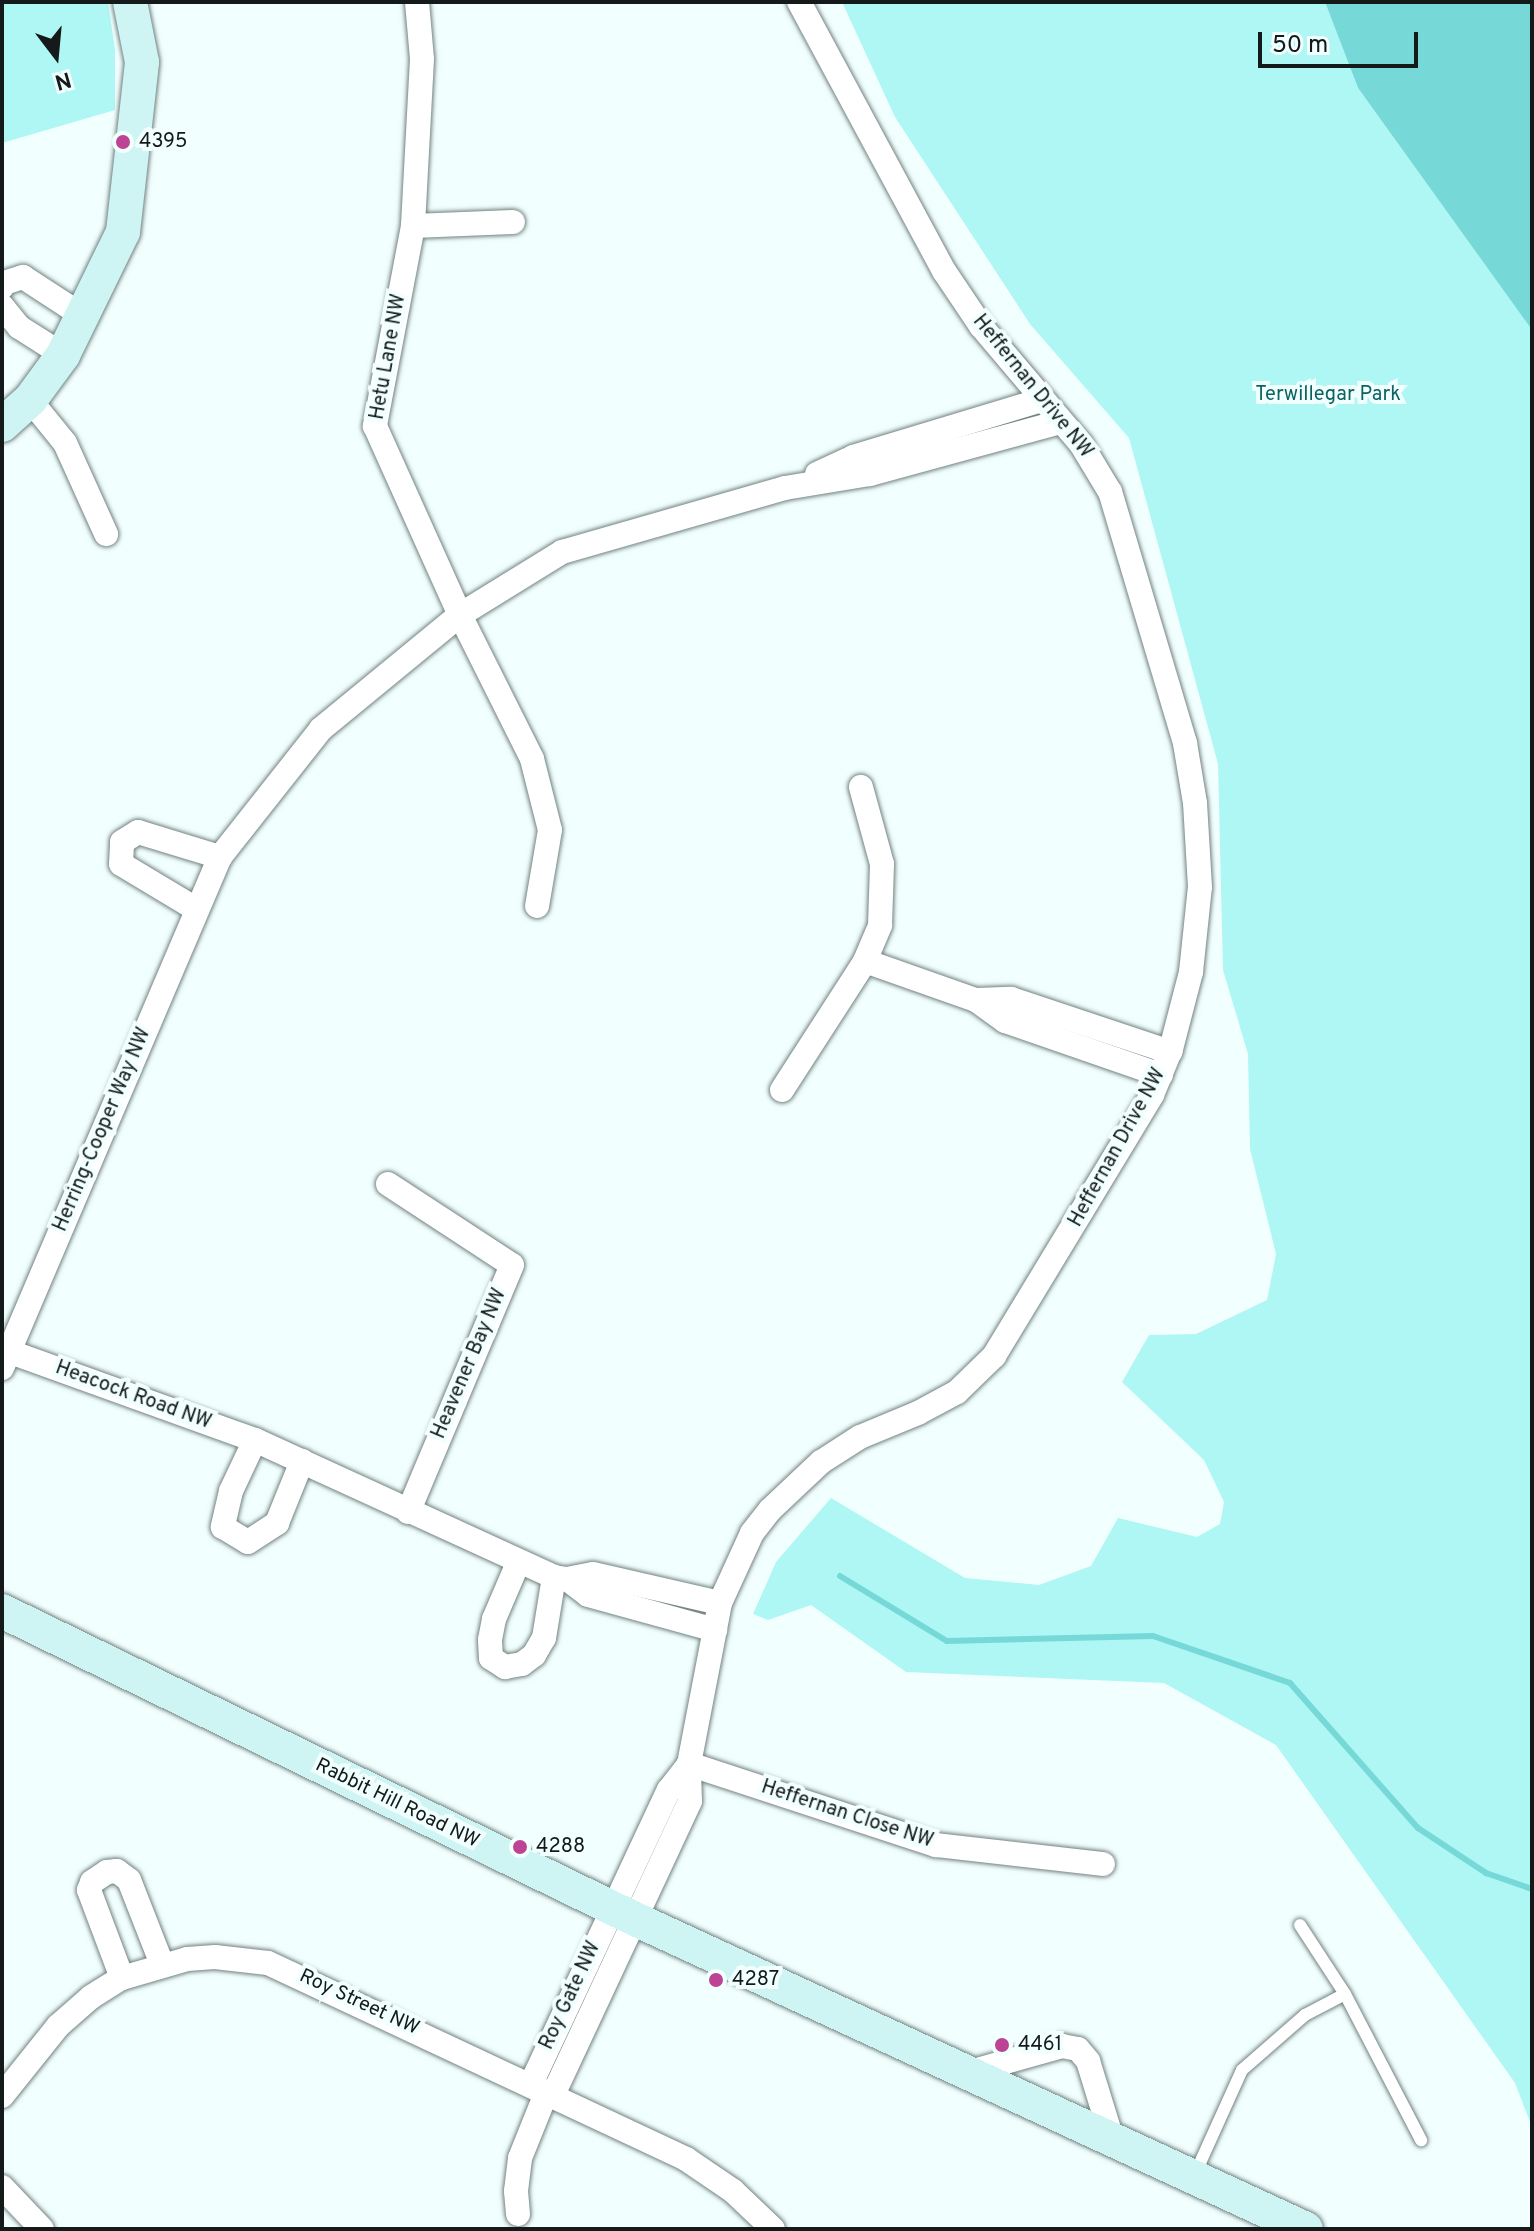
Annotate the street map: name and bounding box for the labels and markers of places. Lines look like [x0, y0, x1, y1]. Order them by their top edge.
place label: 4395 [139, 130, 187, 154]
marker: 4395 [114, 133, 132, 151]
place label: 4288 [536, 1835, 585, 1859]
marker: 4288 [511, 1838, 529, 1856]
place label: 4287 [732, 1968, 779, 1992]
marker: 4287 [707, 1971, 725, 1989]
place label: 4461 [1018, 2033, 1062, 2057]
marker: 4461 [993, 2036, 1011, 2054]

